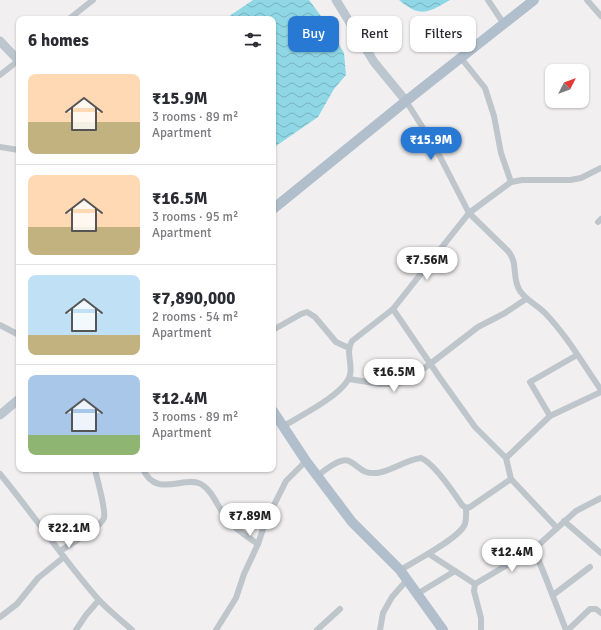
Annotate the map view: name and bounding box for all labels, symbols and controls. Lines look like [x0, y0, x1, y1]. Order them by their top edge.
chip: Buy [288, 16, 339, 52]
chip: Rent [347, 16, 402, 52]
chip: Filters [410, 16, 476, 52]
icon: filters [242, 29, 264, 51]
text: 6 homes [28, 30, 89, 51]
north arrow [545, 64, 589, 108]
map controls [545, 64, 589, 108]
text: ₹15.9M [152, 88, 208, 109]
icon: home [60, 90, 108, 138]
text: 3 rooms · 89 m² [152, 109, 238, 125]
text: Apartment [152, 125, 212, 141]
pin: ₹15.9M [398, 127, 464, 161]
text: ₹15.9M [410, 132, 452, 148]
text: ₹16.5M [152, 188, 208, 209]
icon: home [60, 191, 108, 239]
text: 3 rooms · 95 m² [152, 209, 238, 225]
text: Apartment [152, 225, 212, 241]
pin: ₹7.56M [394, 247, 460, 281]
text: ₹7.56M [406, 252, 448, 268]
text: ₹7,890,000 [152, 288, 235, 309]
icon: home [60, 291, 108, 339]
text: 2 rooms · 54 m² [152, 309, 238, 325]
text: Apartment [152, 325, 212, 341]
pin: ₹16.5M [361, 359, 427, 393]
text: ₹16.5M [373, 364, 415, 380]
text: ₹12.4M [152, 388, 208, 409]
icon: home [60, 391, 108, 439]
text: 3 rooms · 89 m² [152, 409, 238, 425]
text: Apartment [152, 425, 212, 441]
pin: ₹7.89M [217, 503, 283, 537]
text: ₹7.89M [229, 508, 271, 524]
pin: ₹22.1M [36, 515, 102, 549]
text: ₹22.1M [48, 520, 90, 536]
pin: ₹12.4M [479, 539, 545, 573]
text: ₹12.4M [491, 544, 533, 560]

